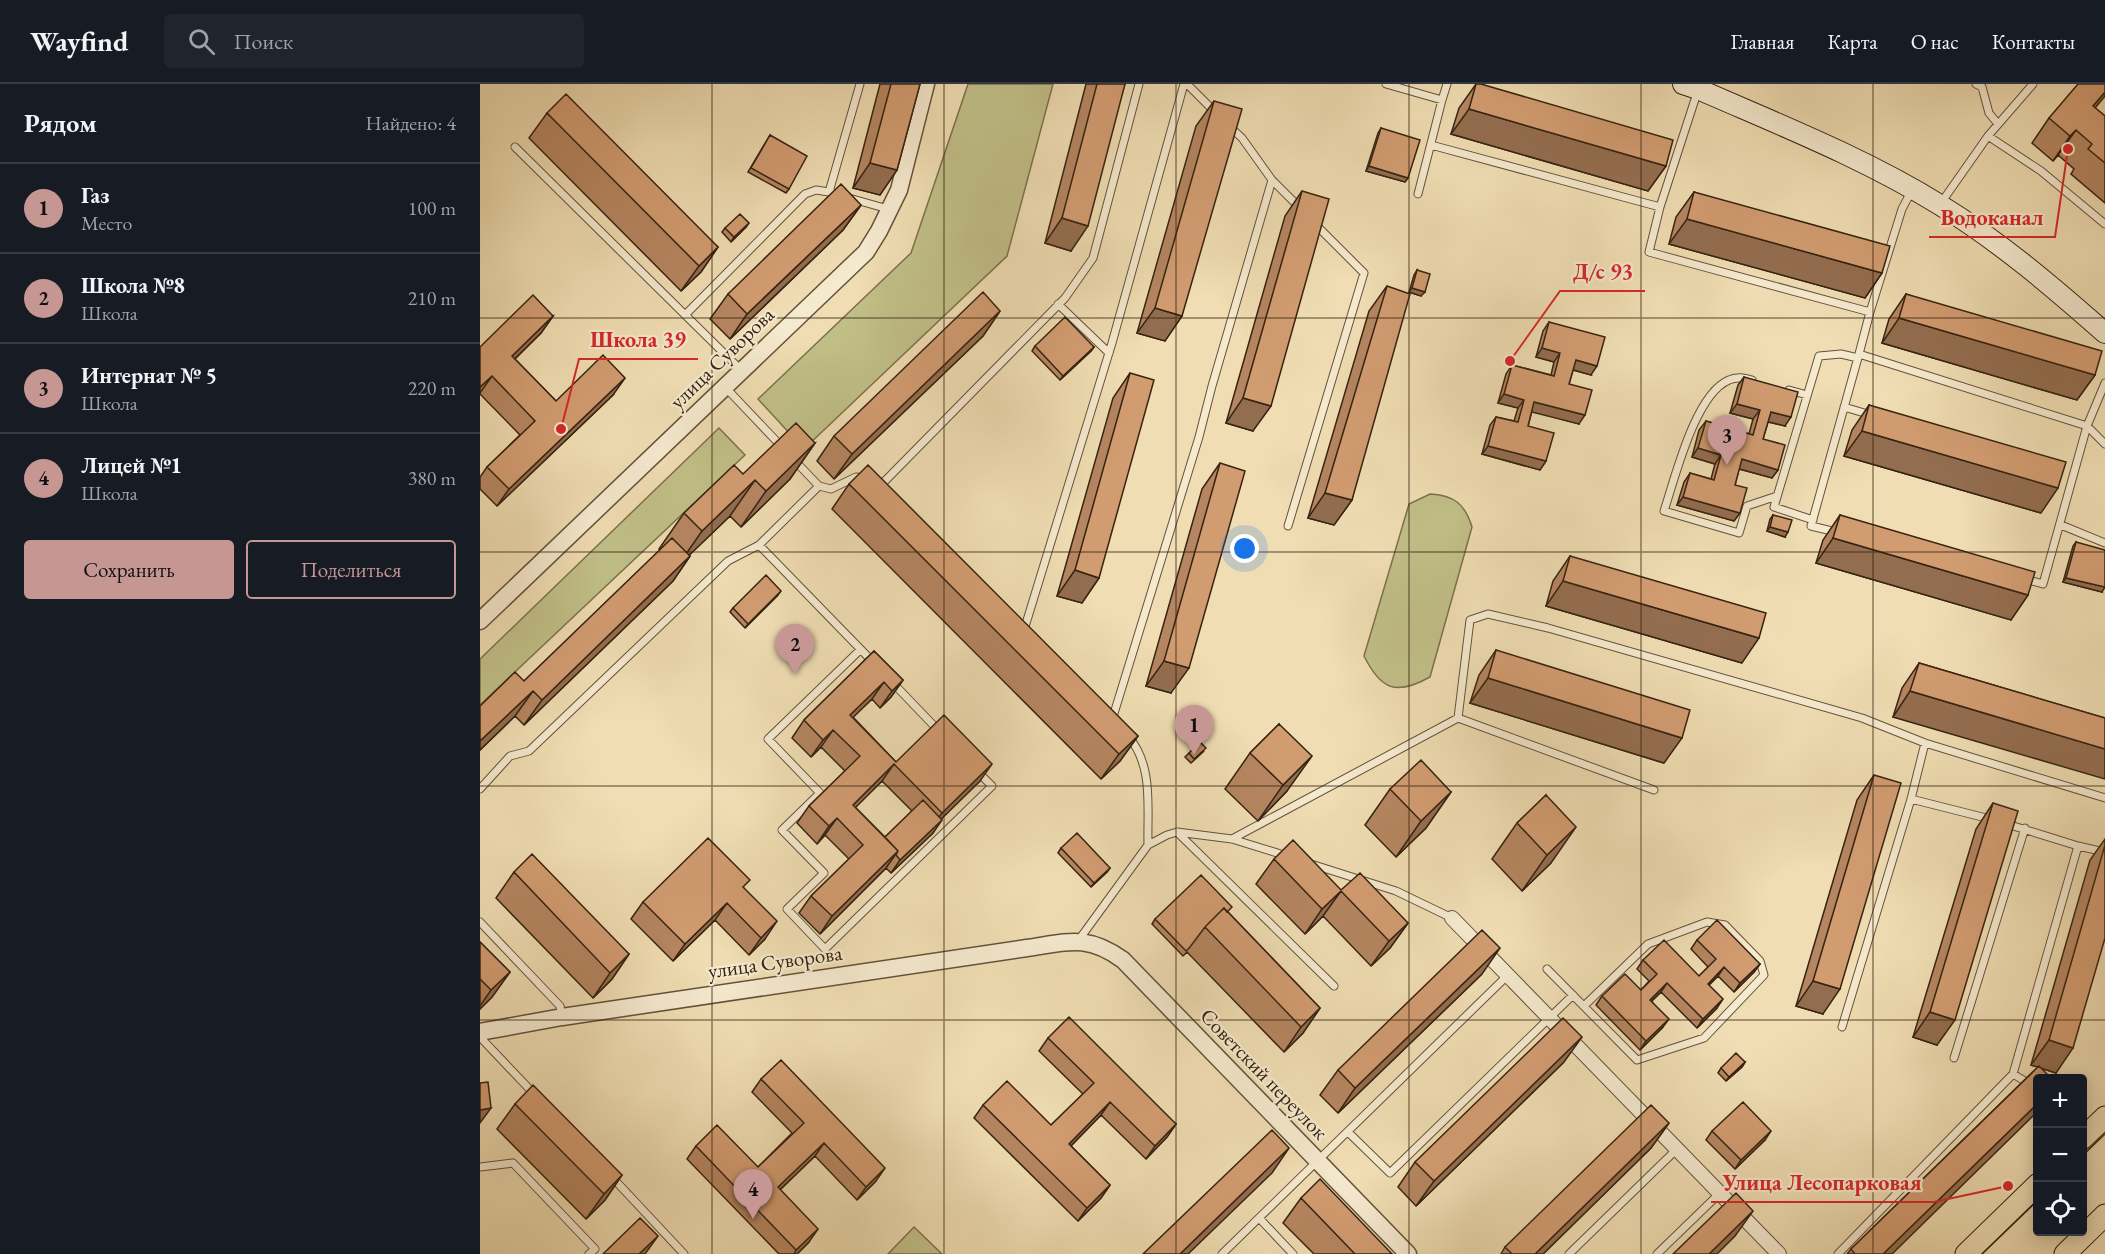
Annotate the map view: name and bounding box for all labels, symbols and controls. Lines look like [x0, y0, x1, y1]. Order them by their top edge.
search box [164, 14, 584, 68]
text: Wayfind [30, 23, 128, 59]
icon: search [185, 25, 218, 58]
text: Поиск [233, 27, 293, 56]
text: Главная [1730, 28, 1794, 55]
text: Карта [1827, 28, 1878, 55]
text: О нас [1911, 28, 1959, 55]
text: Контакты [1992, 28, 2075, 55]
text: Рядом [24, 106, 97, 140]
text: Найдено: 4 [365, 110, 456, 136]
text: Газ [81, 181, 109, 210]
text: 1 [38, 195, 49, 221]
text: 100 m [408, 195, 456, 221]
callout: Водоканал [1929, 197, 2055, 237]
text: Водоканал [1941, 203, 2043, 232]
text: Место [81, 210, 132, 236]
callout: Д/с 93 [1560, 251, 1645, 291]
text: Д/с 93 [1573, 257, 1633, 286]
text: Школа №8 [81, 271, 185, 300]
text: 2 [38, 285, 49, 311]
text: 210 m [408, 285, 456, 311]
text: Школа [81, 300, 138, 326]
street label: улица Суворова [664, 301, 780, 414]
callout: Школа 39 [579, 319, 698, 359]
text: Школа 39 [590, 325, 686, 354]
text: Интернат № 5 [81, 361, 217, 390]
text: 3 [38, 375, 49, 401]
text: 220 m [408, 375, 456, 401]
text: Школа [81, 390, 138, 416]
pin: 3 [1708, 416, 1746, 465]
text: Лицей №1 [81, 451, 182, 480]
text: 4 [38, 465, 49, 491]
text: 380 m [408, 465, 456, 491]
text: Школа [81, 480, 138, 506]
your location [1230, 534, 1259, 563]
button: Сохранить [24, 540, 234, 599]
button: Поделиться [246, 540, 456, 599]
pin: 2 [776, 624, 814, 674]
pin: 1 [1174, 706, 1214, 755]
street label: улица Суворова [706, 939, 844, 984]
street label: Советский переулок [1195, 1002, 1334, 1145]
map controls [2033, 1074, 2087, 1236]
button: + [2033, 1074, 2087, 1128]
button: − [2033, 1128, 2087, 1182]
callout: Улица Лесопарковая [1711, 1162, 1934, 1202]
text: Улица Лесопарковая [1722, 1168, 1922, 1197]
pin: 4 [734, 1170, 772, 1219]
button: locate [2033, 1182, 2087, 1236]

